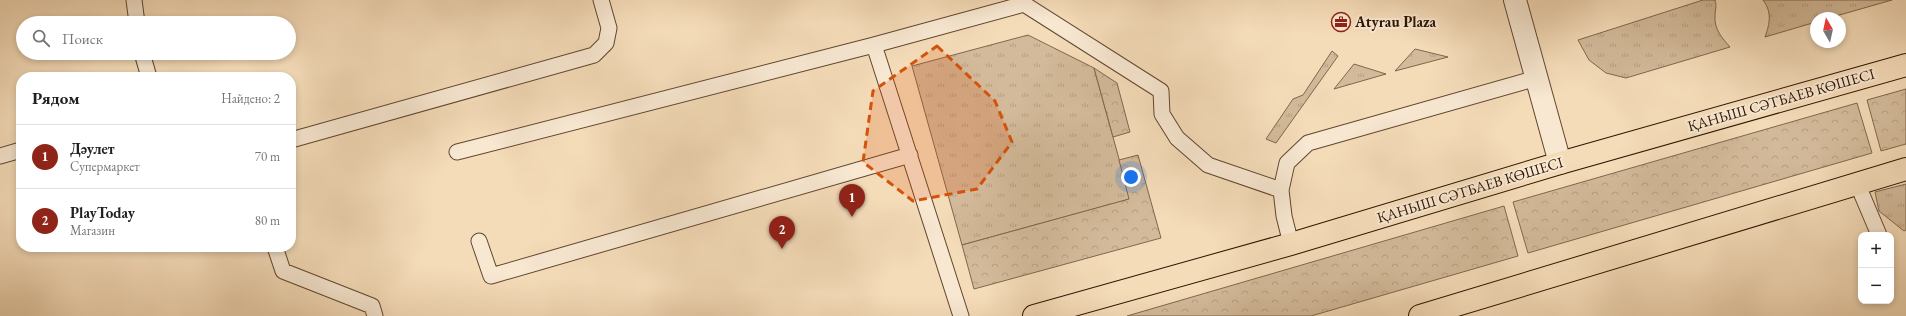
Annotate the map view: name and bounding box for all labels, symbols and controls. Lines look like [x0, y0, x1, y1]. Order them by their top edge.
office icon: Atyrau Plaza [1330, 11, 1352, 33]
place label: Atyrau Plaza [1354, 12, 1436, 31]
north arrow [1810, 12, 1846, 48]
search box [16, 16, 296, 60]
icon: search [30, 27, 52, 49]
text: Поиск [62, 29, 103, 48]
street label: ҚАНЫШ СӘТБАЕВ КӨШЕСІ [1685, 64, 1877, 135]
text: Рядом [32, 87, 80, 109]
text: Найдено: 2 [221, 90, 280, 107]
text: Дәулет [70, 139, 115, 158]
text: 1 [42, 148, 48, 165]
text: 70 m [255, 148, 280, 165]
street label: ҚАНЫШ СӘТБАЕВ КӨШЕСІ [1374, 152, 1565, 227]
text: Супермаркет [70, 158, 140, 175]
your location [1121, 167, 1141, 187]
pin: 1 [839, 184, 865, 217]
text: PlayToday [70, 203, 135, 222]
text: 2 [42, 212, 48, 229]
text: 80 m [255, 212, 280, 229]
pin: 2 [769, 216, 795, 249]
text: Магазин [70, 222, 115, 239]
map controls [1858, 232, 1894, 304]
button: + [1858, 232, 1894, 268]
button: − [1858, 268, 1894, 304]

